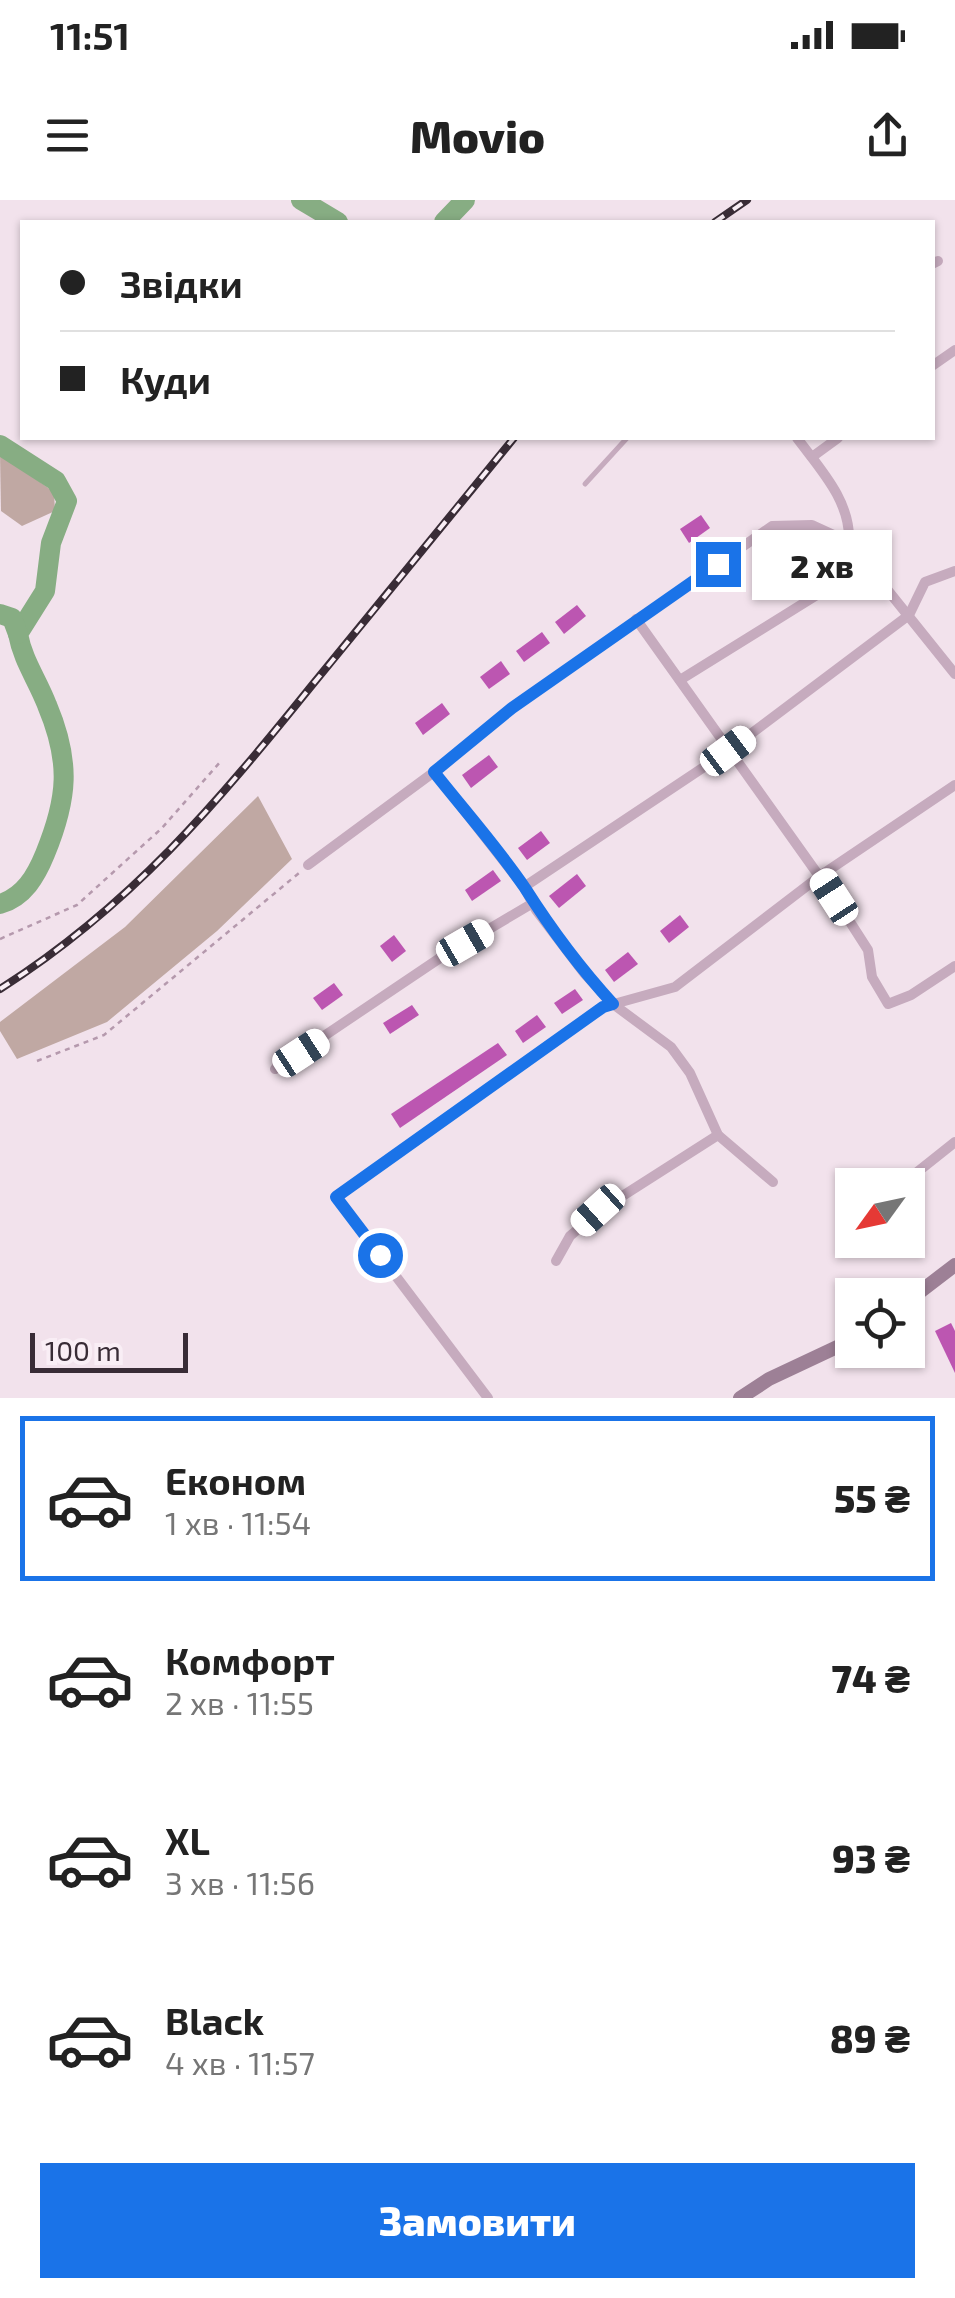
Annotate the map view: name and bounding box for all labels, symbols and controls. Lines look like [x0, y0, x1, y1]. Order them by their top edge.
text: 11:51 [50, 12, 130, 58]
icon: menu [40, 108, 95, 163]
text: Movio [410, 108, 545, 162]
icon: share [860, 108, 915, 163]
text: Звідки [120, 260, 243, 306]
text: Куди [120, 356, 211, 402]
callout: 2 хв [753, 529, 893, 599]
route end [696, 542, 741, 587]
text: 2 хв [790, 546, 854, 584]
car [695, 721, 761, 781]
car [805, 864, 863, 930]
car [432, 915, 498, 971]
car [268, 1024, 334, 1082]
north arrow [835, 1168, 925, 1258]
map controls [835, 1168, 925, 1368]
car [566, 1179, 630, 1241]
route start [358, 1233, 403, 1278]
button: locate [835, 1278, 925, 1368]
scale bar [30, 1328, 188, 1372]
text: 100 m [45, 1333, 121, 1367]
icon: car [45, 1454, 135, 1544]
text: Економ [165, 1457, 306, 1503]
text: 55 ₴ [834, 1475, 910, 1521]
text: 1 хв · 11:54 [165, 1503, 311, 1541]
icon: car [45, 1634, 135, 1724]
text: Комфорт [165, 1637, 335, 1683]
text: 74 ₴ [832, 1655, 910, 1701]
text: 2 хв · 11:55 [165, 1683, 314, 1721]
icon: car [45, 1814, 135, 1904]
text: XL [165, 1817, 210, 1863]
text: 93 ₴ [832, 1835, 910, 1881]
text: 3 хв · 11:56 [165, 1863, 315, 1901]
icon: car [45, 1994, 135, 2084]
text: Black [165, 1997, 264, 2043]
text: 89 ₴ [830, 2015, 910, 2061]
text: 4 хв · 11:57 [165, 2043, 315, 2081]
button: Замовити [40, 2163, 915, 2278]

